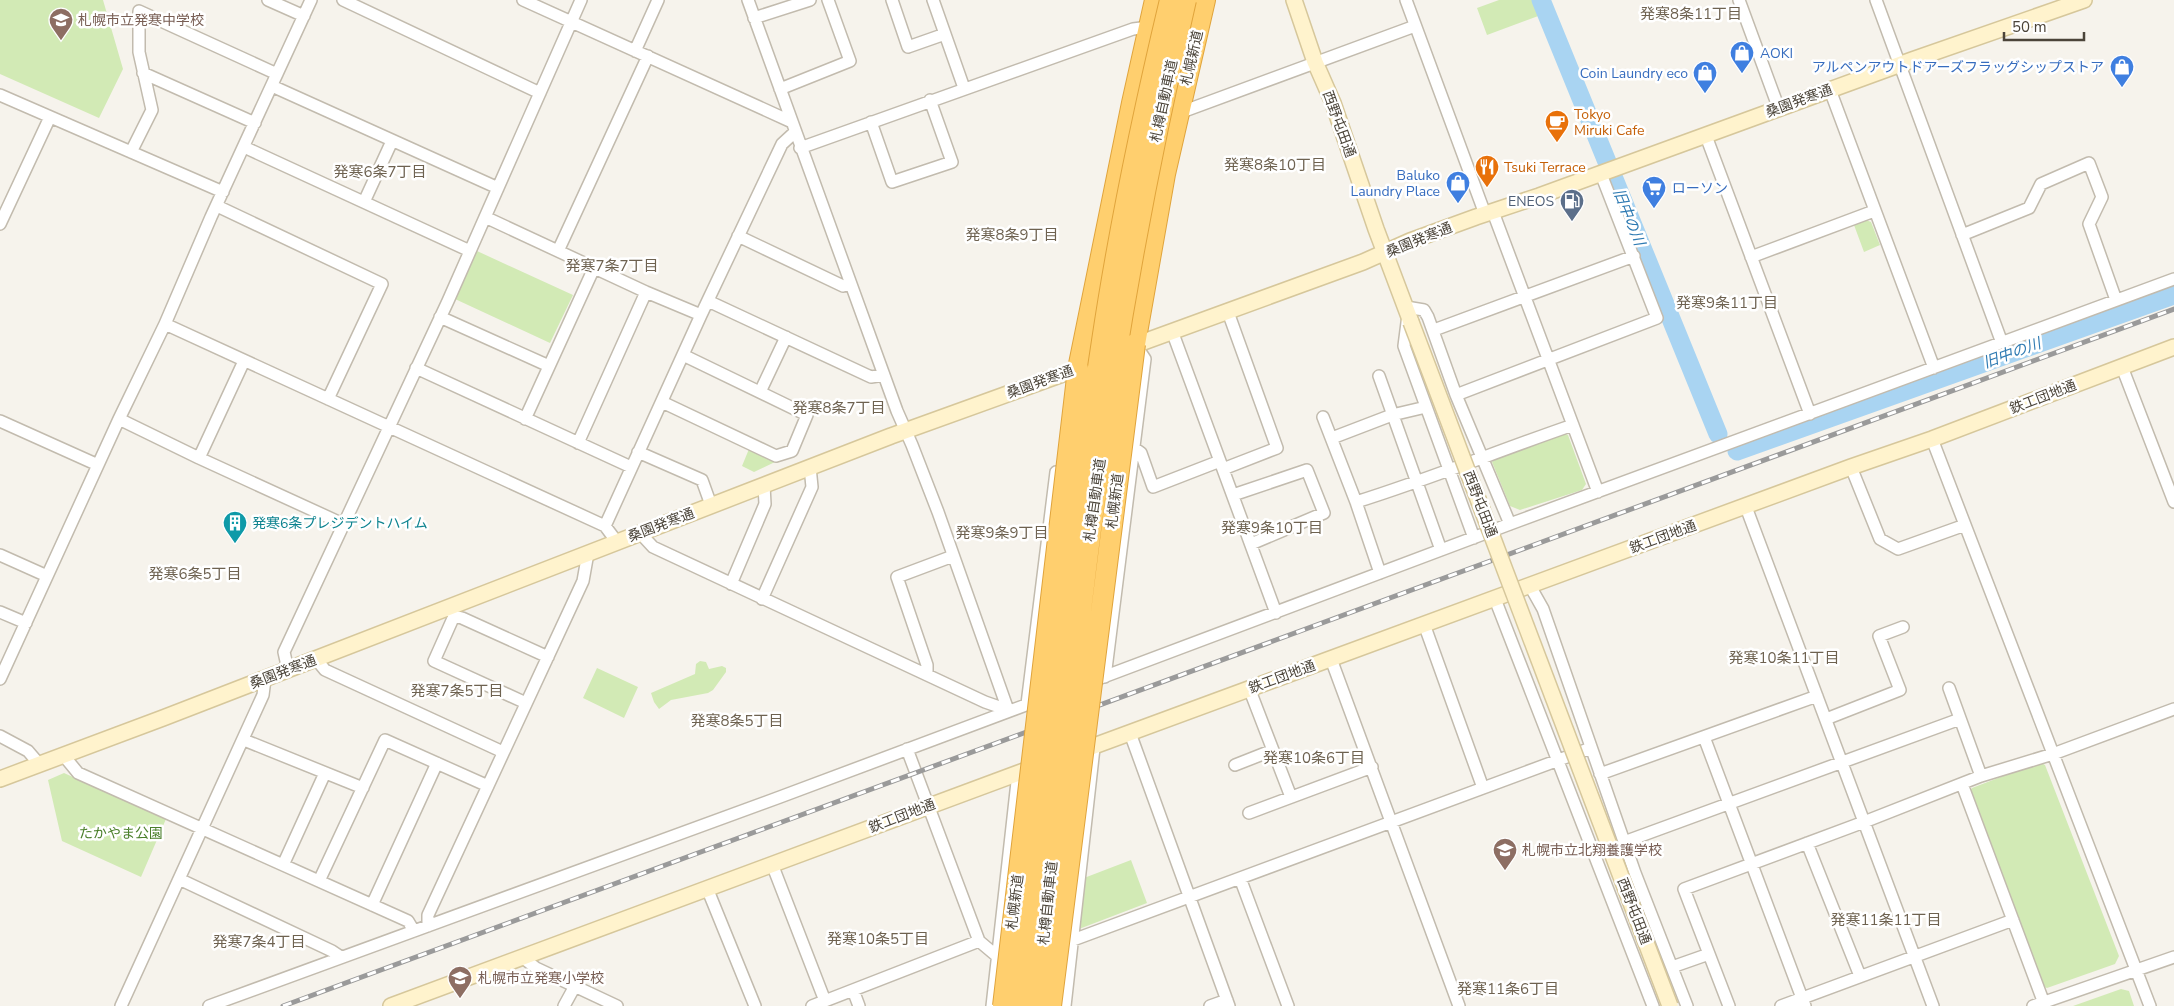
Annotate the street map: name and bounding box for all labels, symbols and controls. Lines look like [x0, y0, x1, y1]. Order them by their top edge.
district label: 発寒8条11丁目 [1640, 4, 1742, 24]
school or university icon: 札幌市立発寒中学校 [48, 7, 74, 41]
scale bar [2004, 10, 2084, 42]
place label: 札幌市立発寒中学校 [78, 11, 204, 30]
text: 50 m [2012, 17, 2047, 37]
street label: 札幌新道 [1176, 29, 1208, 87]
shop icon: AOKI [1729, 40, 1755, 74]
place label: AOKI [1760, 44, 1793, 63]
shop icon: アルペンアウトドアーズフラッグシップストア [2109, 54, 2135, 88]
street label: 札樽自動車道 [1146, 58, 1182, 144]
place label: アルペンアウトドアーズフラッグシップストア [1812, 58, 2104, 77]
shop icon: Coin Laundry eco [1692, 60, 1718, 94]
place label: Coin Laundry eco [1580, 64, 1688, 83]
street label: 桑園発寒通 [1763, 80, 1835, 122]
street label: 西野屯田通 [1318, 88, 1360, 160]
place label: Tokyo Miruki Cafe [1574, 105, 1644, 140]
cafe icon: Tokyo Miruki Cafe [1544, 109, 1570, 143]
restaurant icon: Tsuki Terrace [1474, 154, 1500, 188]
district label: 発寒8条10丁目 [1224, 155, 1326, 175]
place label: Tsuki Terrace [1504, 158, 1586, 177]
district label: 発寒6条7丁目 [333, 162, 427, 182]
place label: Baluko Laundry Place [1351, 166, 1440, 201]
shop icon: Baluko Laundry Place [1445, 170, 1471, 204]
supermarket icon: ローソン [1641, 175, 1667, 209]
place label: ローソン [1672, 179, 1728, 198]
water label: 旧中の川 [1608, 185, 1650, 250]
fuel station icon: ENEOS [1559, 188, 1585, 222]
place label: ENEOS [1508, 192, 1554, 211]
street label: 桑園発寒通 [1383, 218, 1455, 262]
district label: 発寒8条9丁目 [965, 225, 1059, 245]
district label: 発寒7条7丁目 [565, 256, 659, 276]
district label: 発寒9条11丁目 [1676, 293, 1778, 313]
water label: 旧中の川 [1980, 333, 2045, 373]
street label: 桑園発寒通 [1004, 361, 1076, 403]
street label: 鉄工団地通 [2007, 376, 2079, 418]
district label: 発寒8条7丁目 [792, 398, 886, 418]
street label: 札樽自動車道 [1080, 457, 1110, 543]
street label: 西野屯田通 [1459, 468, 1501, 540]
street label: 札幌新道 [1102, 472, 1128, 530]
street label: 桑園発寒通 [625, 504, 697, 546]
building icon: 発寒6条プレジデントハイム [222, 510, 248, 544]
place label: 発寒6条プレジデントハイム [252, 514, 428, 533]
street label: 鉄工団地通 [1627, 516, 1699, 558]
district label: 発寒9条10丁目 [1221, 518, 1323, 538]
district label: 発寒9条9丁目 [955, 523, 1049, 543]
district label: 発寒6条5丁目 [148, 564, 242, 584]
district label: 発寒10条11丁目 [1728, 648, 1840, 668]
street label: 桑園発寒通 [247, 651, 319, 693]
street label: 鉄工団地通 [1246, 656, 1318, 698]
district label: 発寒7条5丁目 [410, 681, 504, 701]
district label: 発寒8条5丁目 [690, 711, 784, 731]
district label: 発寒10条6丁目 [1263, 748, 1365, 768]
street label: 鉄工団地通 [866, 795, 938, 837]
park label: たかやま公園 [79, 824, 163, 843]
school or university icon: 札幌市立北翔養護学校 [1492, 837, 1518, 871]
place label: 札幌市立北翔養護学校 [1522, 841, 1662, 860]
street label: 札樽自動車道 [1034, 860, 1062, 946]
street label: 札幌新道 [1002, 873, 1028, 931]
street label: 西野屯田通 [1613, 875, 1655, 947]
district label: 発寒11条11丁目 [1830, 910, 1942, 930]
district label: 発寒10条5丁目 [827, 929, 929, 949]
district label: 発寒7条4丁目 [212, 932, 306, 952]
school or university icon: 札幌市立発寒小学校 [447, 965, 473, 999]
place label: 札幌市立発寒小学校 [478, 969, 604, 988]
district label: 発寒11条6丁目 [1457, 979, 1559, 999]

